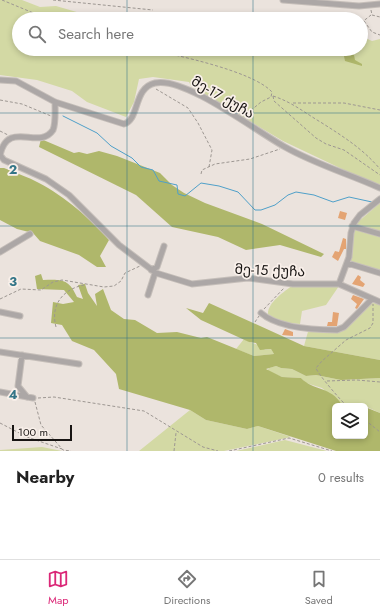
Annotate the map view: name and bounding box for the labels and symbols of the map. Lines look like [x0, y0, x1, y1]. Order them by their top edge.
street label: მე-17 ქუჩა [188, 71, 258, 123]
text: 2 [9, 160, 17, 179]
street label: მე-15 ქუჩა [234, 259, 306, 281]
text: 3 [9, 272, 17, 291]
text: 4 [8, 385, 18, 404]
scale bar [12, 423, 72, 442]

